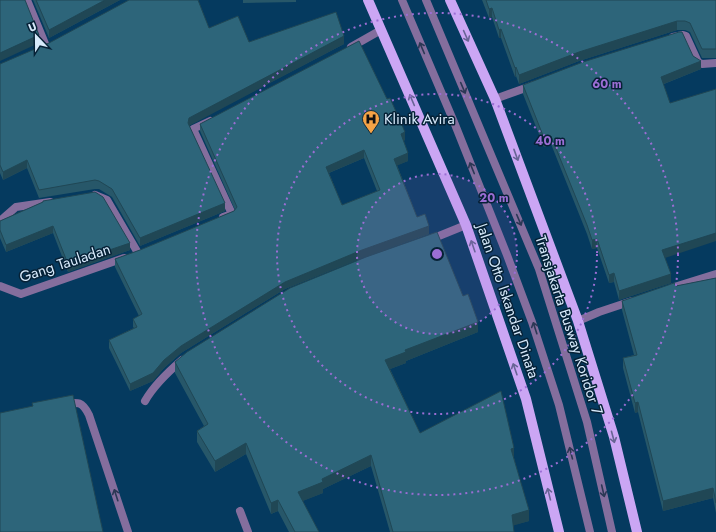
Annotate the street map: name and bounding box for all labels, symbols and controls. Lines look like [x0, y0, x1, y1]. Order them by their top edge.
north arrow [16, 16, 56, 56]
text: U [26, 18, 39, 36]
one-way arrow [463, 29, 470, 41]
one-way arrow [418, 43, 426, 55]
text: 60 m [592, 75, 622, 93]
one-way arrow [460, 81, 467, 93]
one-way arrow [407, 95, 415, 107]
place label: Klinik Avira [384, 108, 455, 130]
hospital icon: Klinik Avira [361, 109, 381, 134]
text: 40 m [535, 132, 565, 150]
one-way arrow [513, 149, 521, 161]
one-way arrow [468, 163, 476, 175]
text: 20 m [479, 189, 509, 207]
one-way arrow [516, 214, 523, 226]
street label: Jalan Otto Iskandar Dinata [471, 219, 545, 381]
street label: Transjakarta Busway Koridor 7 [530, 232, 608, 418]
street label: Gang Tauladan [17, 238, 113, 288]
one-way arrow [469, 239, 476, 252]
centre of rings [430, 247, 444, 261]
one-way arrow [530, 323, 538, 335]
one-way arrow [511, 363, 519, 375]
one-way arrow [610, 430, 617, 443]
one-way arrow [566, 447, 574, 460]
one-way arrow [599, 484, 607, 497]
one-way arrow [545, 488, 553, 501]
one-way arrow [112, 489, 119, 502]

